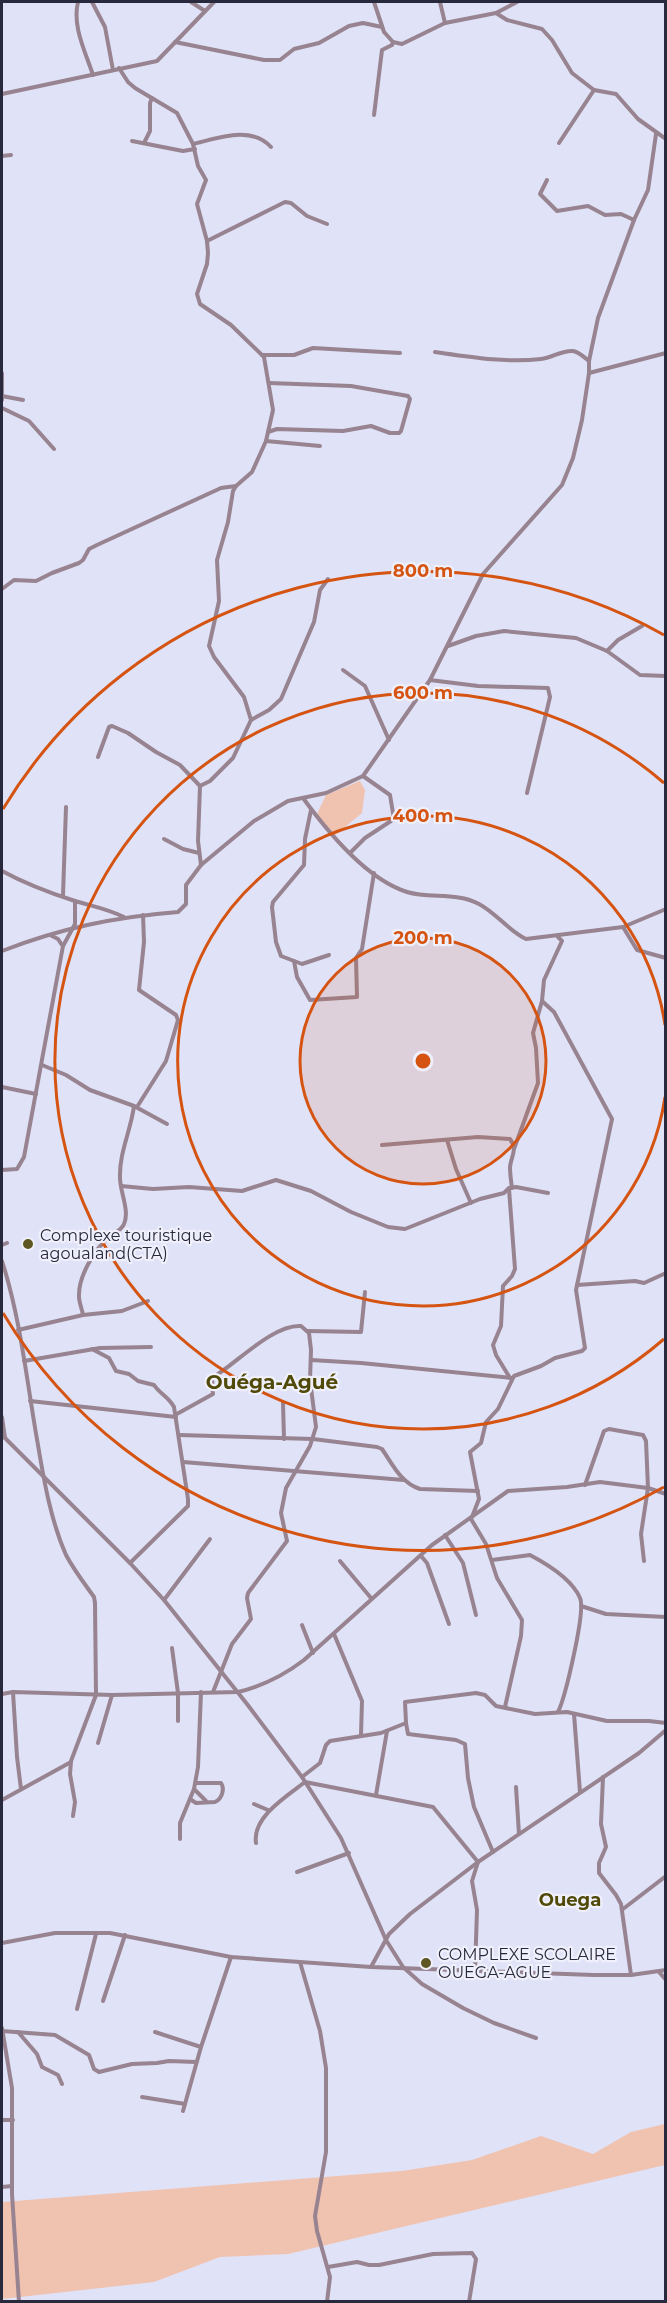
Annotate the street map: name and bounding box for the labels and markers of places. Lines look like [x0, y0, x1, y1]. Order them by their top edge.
centre of rings [413, 1051, 433, 1071]
place label: Complexe touristique agoualand(CTA) [40, 1226, 212, 1263]
marker: Complexe touristique agoualand(CTA) [21, 1237, 35, 1251]
place label: COMPLEXE SCOLAIRE OUEGA-AGUE [438, 1945, 616, 1982]
marker: COMPLEXE SCOLAIRE OUEGA-AGUE [419, 1956, 433, 1970]

